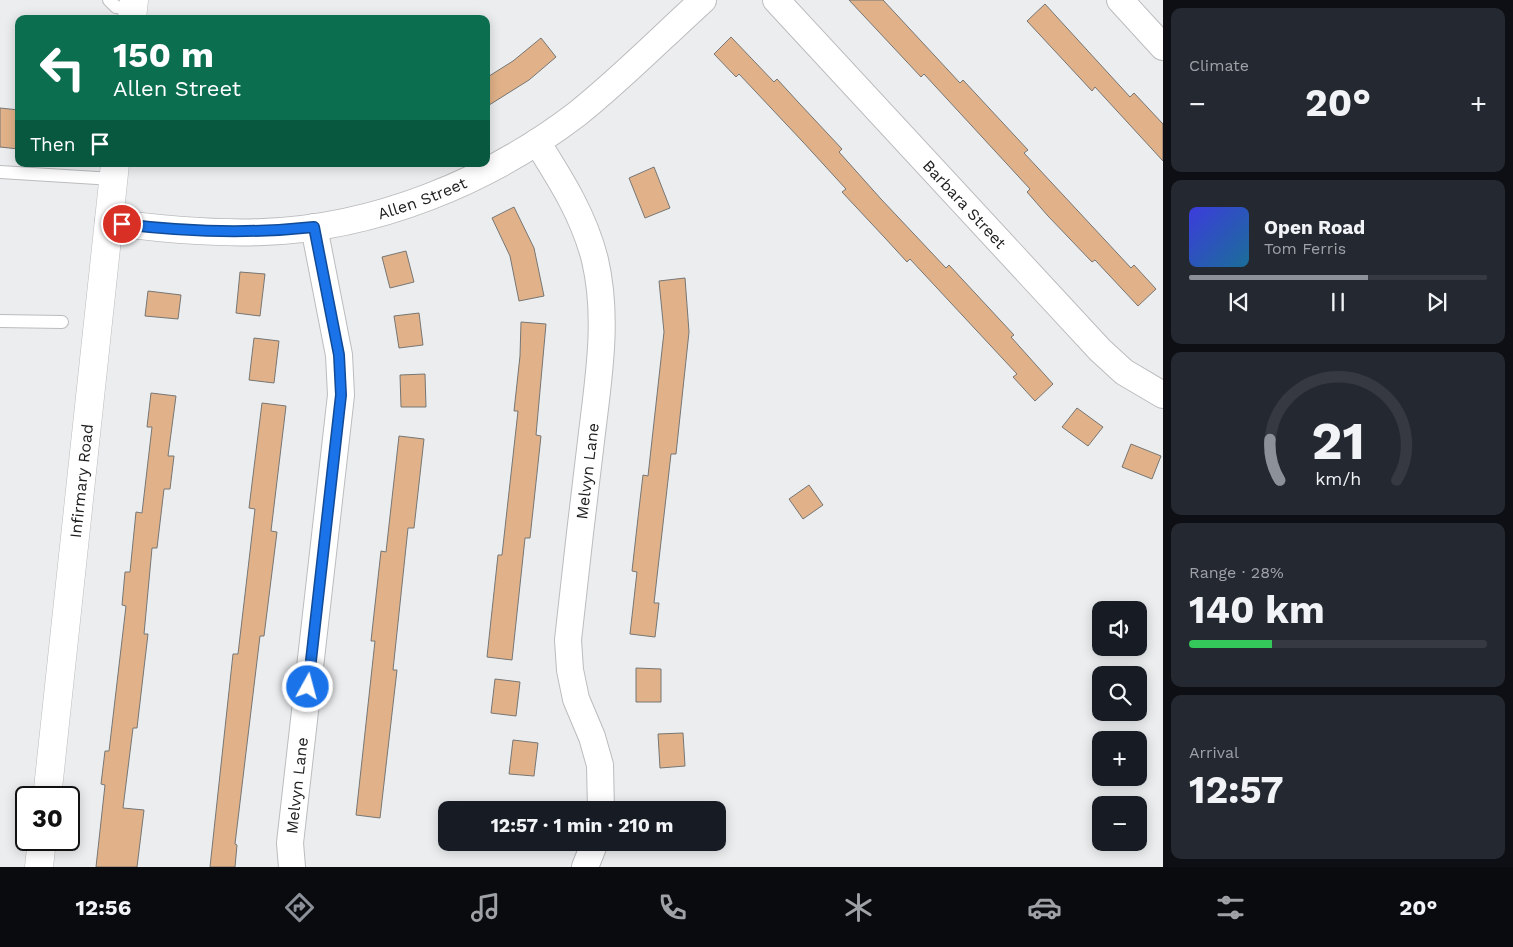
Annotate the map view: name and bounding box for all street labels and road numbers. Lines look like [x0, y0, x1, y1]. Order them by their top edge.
street label: Barbara Street [919, 156, 1010, 253]
street label: Allen Street [376, 173, 470, 223]
street label: Melvyn Lane [572, 422, 603, 520]
street label: Infirmary Road [66, 423, 97, 539]
street label: Melvyn Lane [282, 736, 312, 835]

